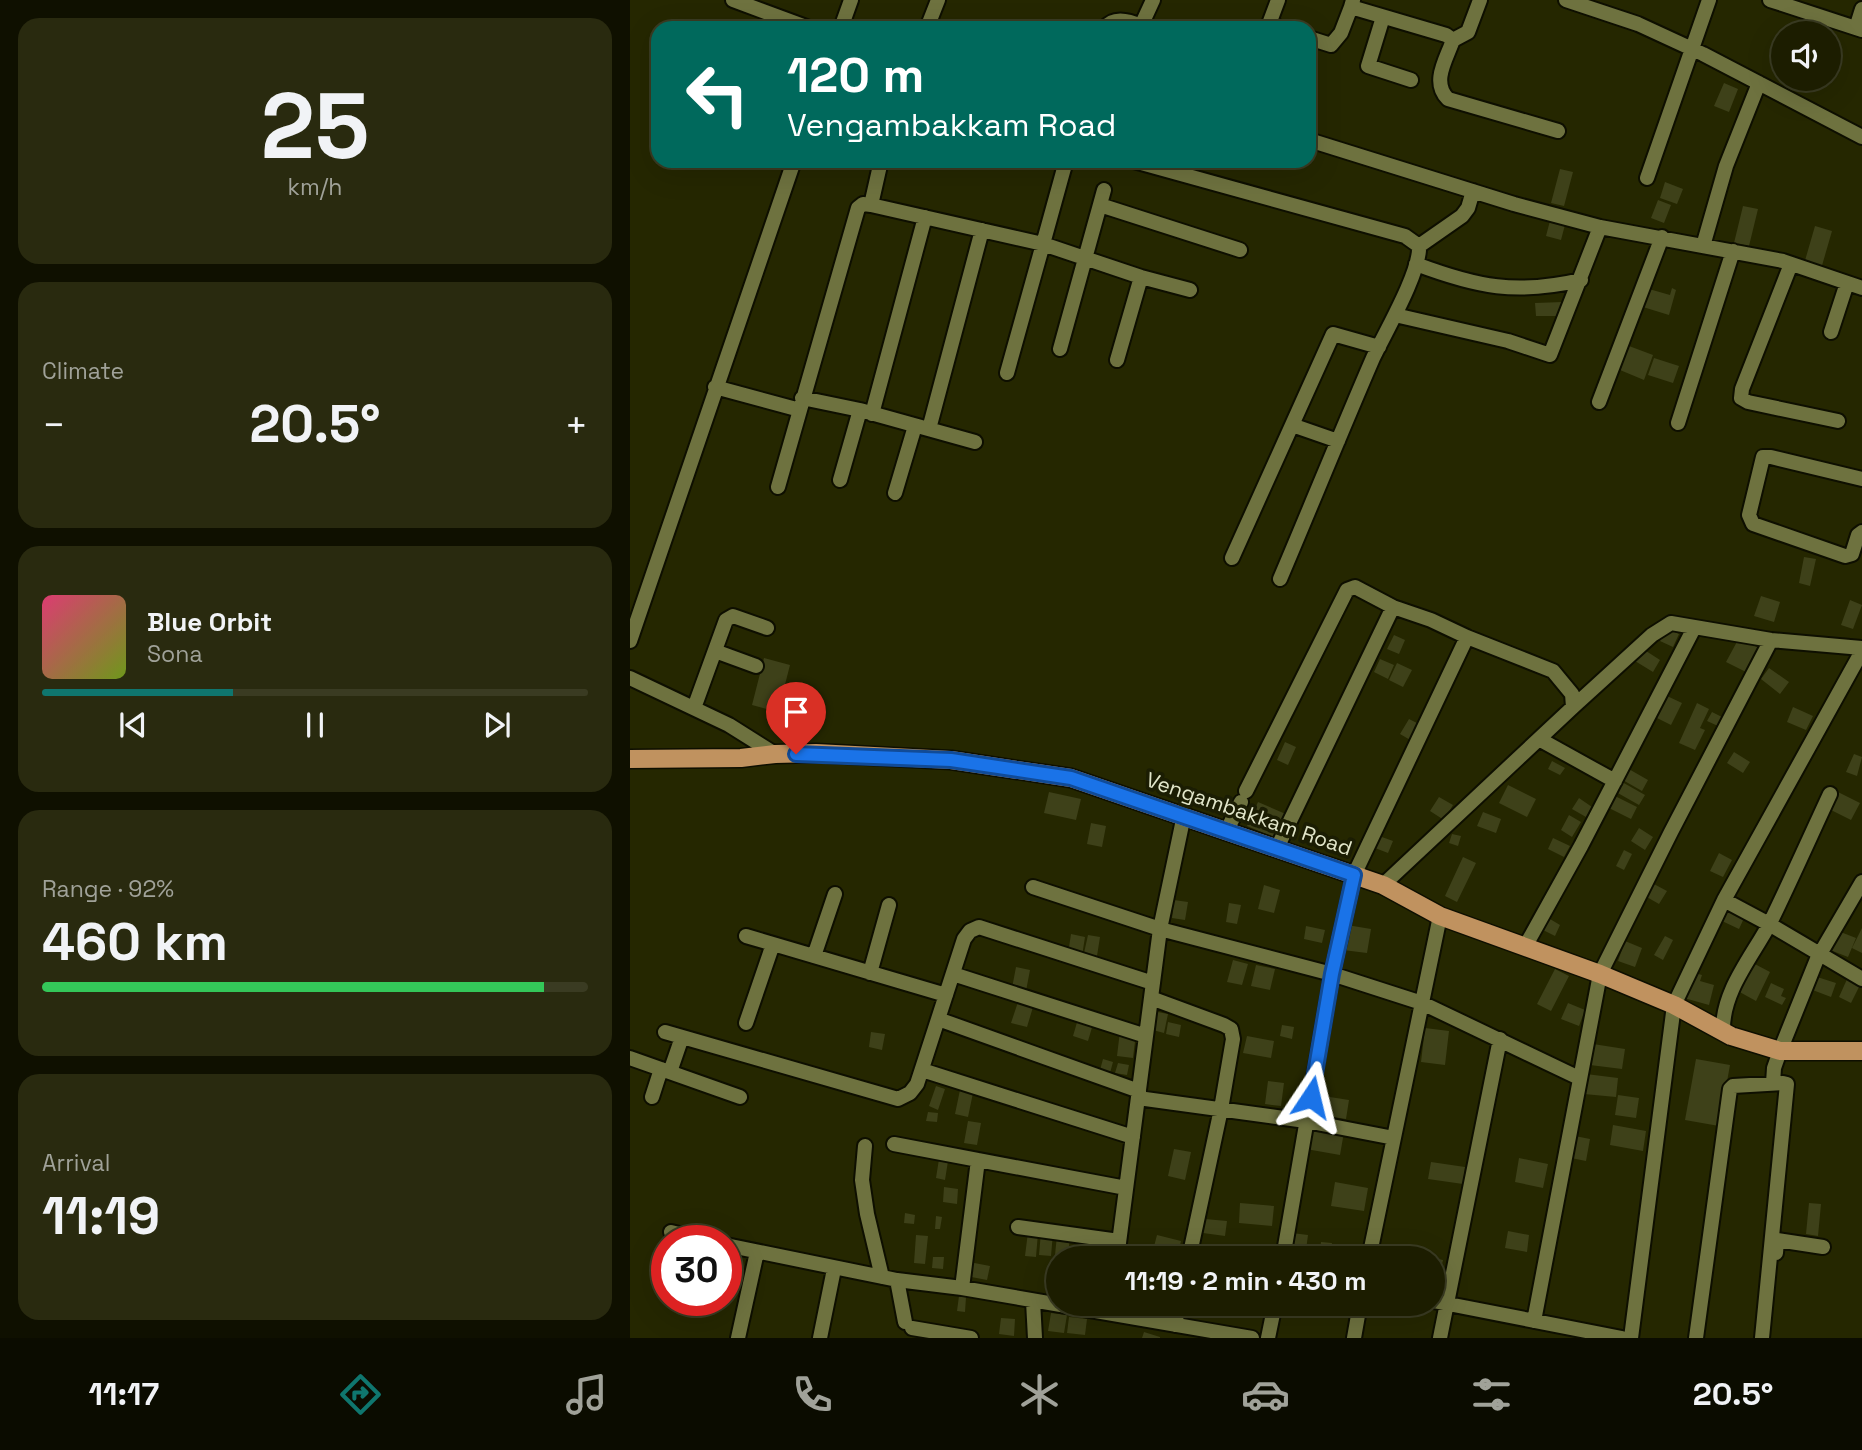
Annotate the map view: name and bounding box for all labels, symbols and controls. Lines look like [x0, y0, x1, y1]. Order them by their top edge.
map controls [1771, 21, 1841, 91]
button: sound [1771, 21, 1841, 91]
text: 120 m [787, 44, 924, 106]
icon: left [672, 49, 763, 140]
text: 25 [261, 68, 369, 185]
text: Vengambakkam Road [787, 105, 1116, 145]
text: km/h [288, 172, 342, 202]
text: Climate [42, 356, 124, 386]
text: 20.5° [249, 391, 381, 457]
text: − [42, 401, 66, 449]
text: + [564, 401, 588, 449]
text: Blue Orbit [147, 605, 272, 639]
text: Sona [147, 639, 203, 669]
pin [766, 682, 826, 754]
icon: arrive [777, 693, 815, 731]
icon: previous [114, 706, 152, 744]
icon: pause [296, 706, 334, 744]
icon: next [478, 706, 516, 744]
street label: Vengambakkam Road [1143, 766, 1356, 861]
text: Range · 92% [42, 874, 174, 904]
text: 460 km [42, 909, 228, 975]
position arrow [1274, 1060, 1348, 1134]
text: Arrival [42, 1148, 110, 1178]
text: 11:19 [42, 1183, 160, 1249]
speed limit sign: 30 [651, 1225, 742, 1316]
text: 11:19 · 2 min · 430 m [1124, 1264, 1367, 1298]
icon: directions [336, 1370, 385, 1419]
icon: music [562, 1370, 611, 1419]
icon: phone [788, 1370, 837, 1419]
icon: climate [1015, 1370, 1064, 1419]
icon: car [1241, 1370, 1290, 1419]
icon: filters [1467, 1370, 1516, 1419]
text: 11:17 [89, 1374, 159, 1414]
text: 20.5° [1693, 1374, 1773, 1414]

